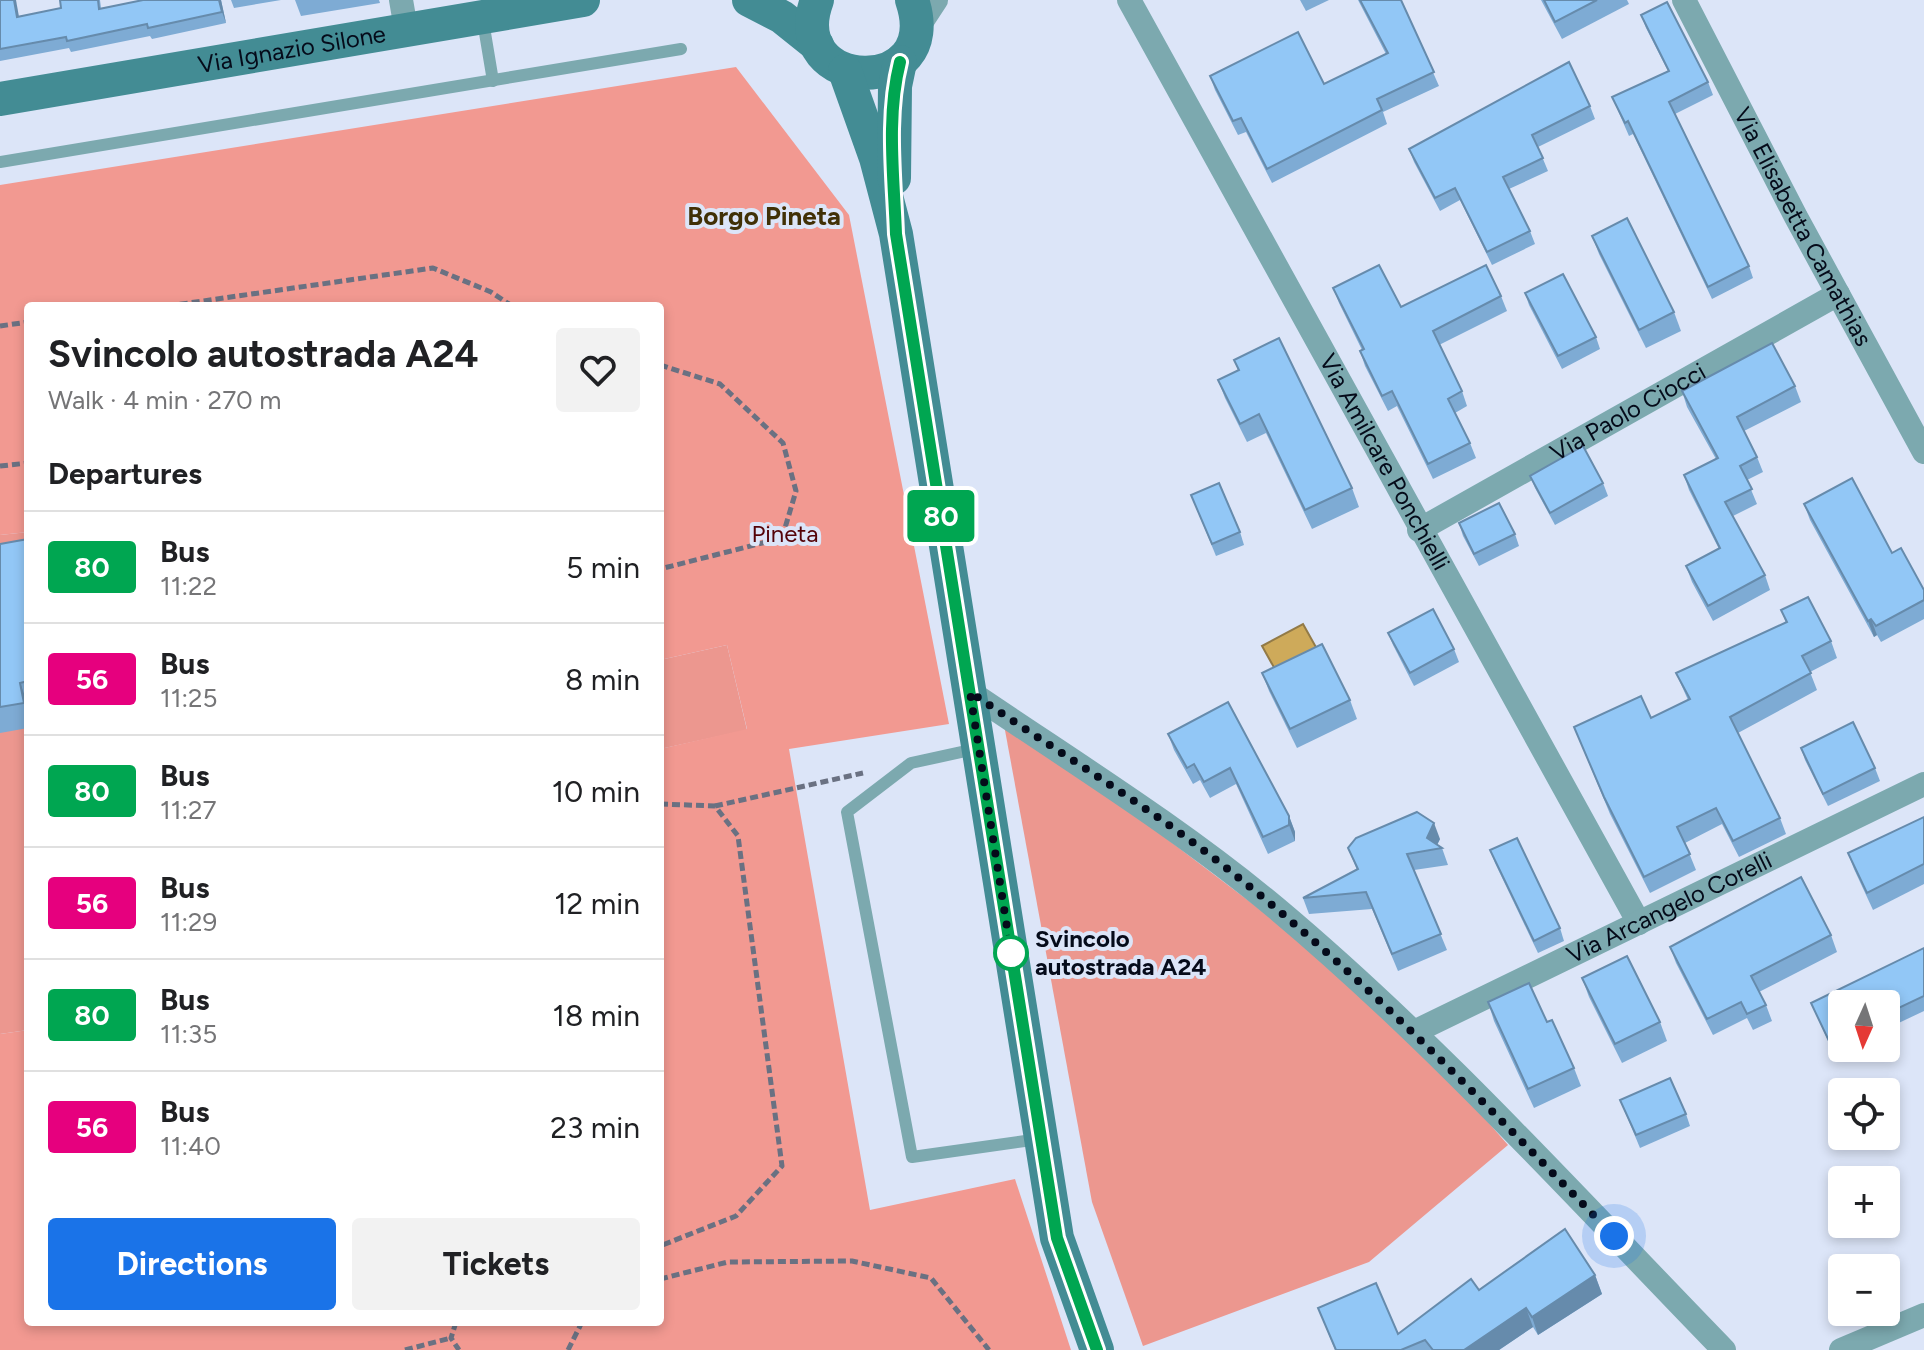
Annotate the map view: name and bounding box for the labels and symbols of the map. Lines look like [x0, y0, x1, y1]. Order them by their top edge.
street label: Via Ignazio Silone [196, 19, 388, 79]
street label: Via Elisabetta Camathias [1728, 102, 1878, 351]
district label: Borgo Pineta [687, 200, 841, 232]
street label: Via Amilcare Ponchielli [1313, 349, 1456, 575]
street label: Via Paolo Ciocci [1545, 357, 1711, 467]
line badge: 80 [905, 490, 977, 542]
park label: Pineta [751, 519, 819, 548]
street label: Via Arcangelo Corelli [1562, 845, 1776, 969]
place label: Svincolo autostrada A24 [1035, 924, 1207, 981]
marker: Svincolo autostrada A24 [994, 936, 1028, 970]
north arrow [1828, 990, 1900, 1062]
your location [1594, 1216, 1634, 1256]

